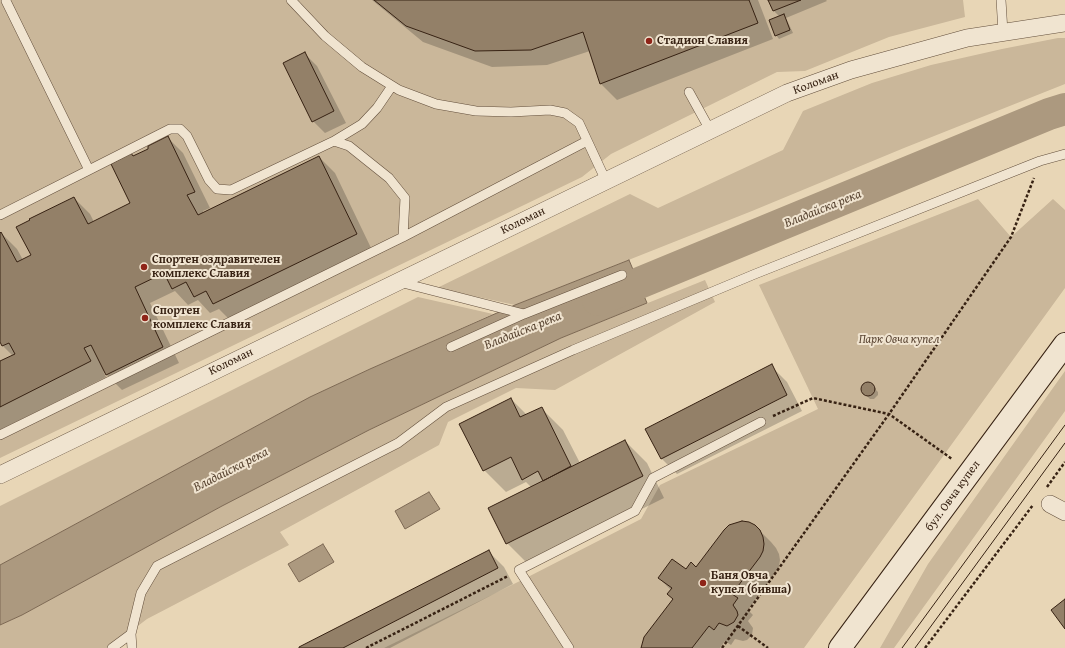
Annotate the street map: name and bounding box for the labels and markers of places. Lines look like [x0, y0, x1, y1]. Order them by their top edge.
place label: Стадион Славия [657, 34, 748, 48]
marker: Стадион Славия [644, 36, 654, 46]
place label: Спортен оздравителен комплекс Славия [152, 253, 280, 281]
marker: Спортен оздравителен комплекс Славия [139, 262, 149, 272]
place label: Спортен комплекс Славия [153, 304, 251, 332]
marker: Спортен комплекс Славия [140, 313, 150, 323]
place label: Баня Овча купел (бивша) [711, 569, 791, 597]
marker: Баня Овча купел (бивша) [698, 578, 708, 588]

